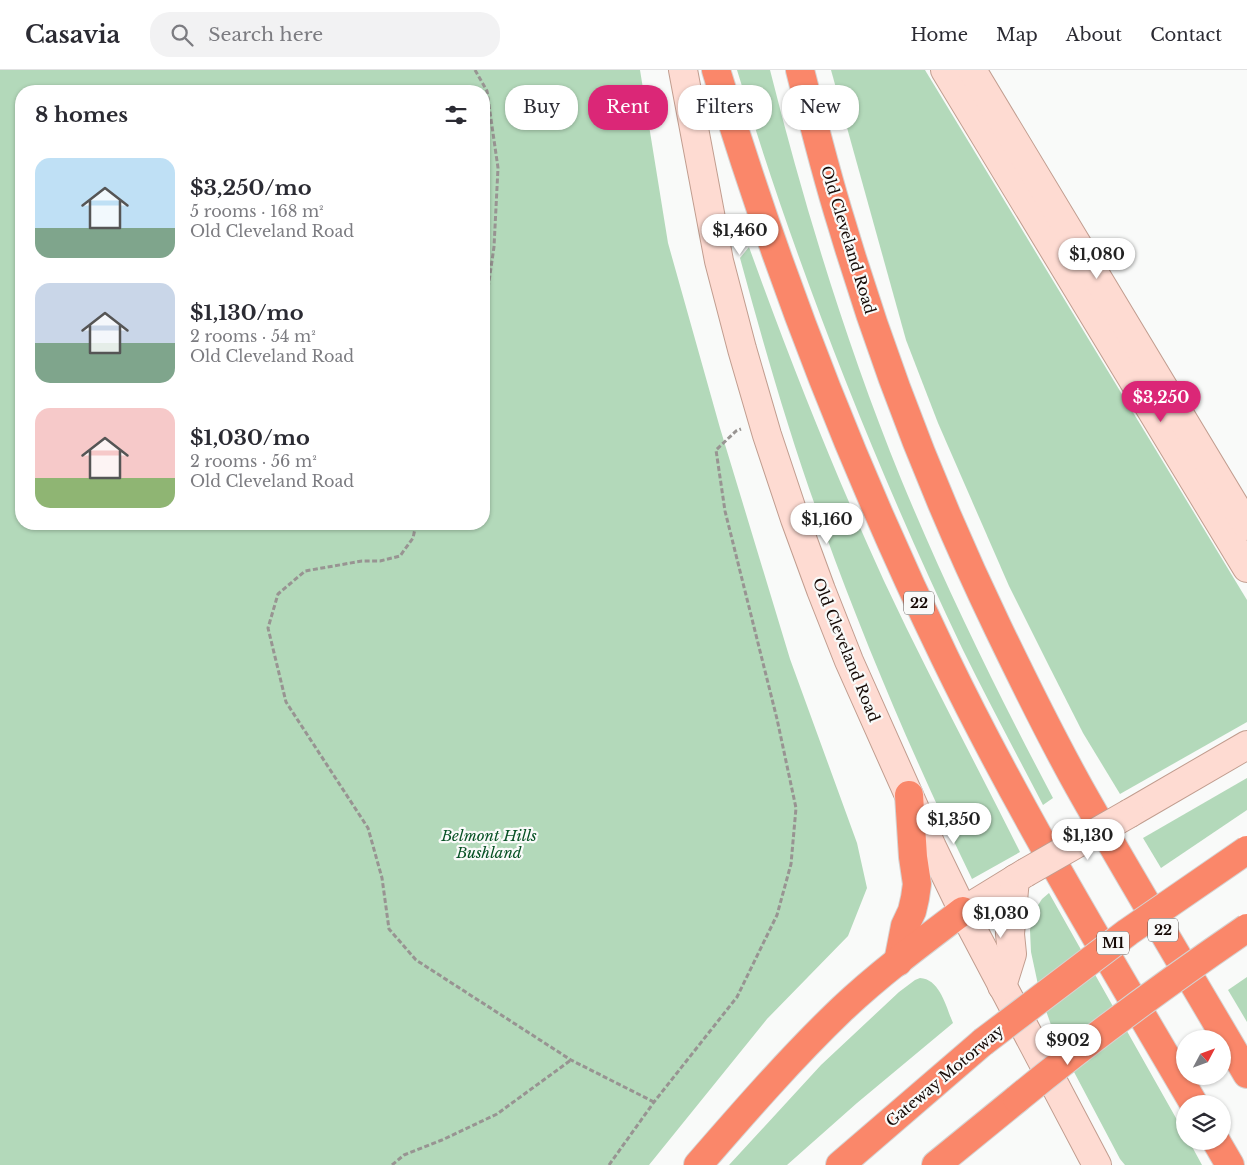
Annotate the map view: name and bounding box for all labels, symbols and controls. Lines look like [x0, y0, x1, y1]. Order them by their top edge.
search box [150, 12, 500, 57]
text: Casavia [25, 20, 120, 49]
icon: search [168, 21, 196, 49]
text: Search here [208, 23, 323, 46]
text: Home [910, 24, 968, 46]
text: Map [996, 24, 1038, 46]
text: About [1066, 24, 1122, 46]
text: Contact [1150, 24, 1222, 46]
chip: Buy [505, 85, 578, 130]
chip: Rent [588, 85, 668, 130]
chip: Filters [678, 85, 772, 130]
chip: New [782, 85, 859, 130]
icon: filters [442, 101, 470, 129]
text: 8 homes [35, 102, 128, 128]
street label: Old Cleveland Road [817, 163, 880, 316]
text: $3,250/mo [190, 175, 312, 201]
icon: home [75, 178, 135, 238]
text: 5 rooms · 168 m² [190, 201, 324, 221]
pin: $1,460 [699, 214, 781, 256]
text: $1,460 [713, 220, 767, 240]
text: Old Cleveland Road [190, 221, 354, 241]
pin: $1,080 [1056, 238, 1138, 280]
text: $1,080 [1069, 244, 1125, 264]
text: $1,130/mo [190, 300, 304, 326]
icon: home [75, 303, 135, 363]
text: 2 rooms · 54 m² [190, 326, 316, 346]
text: Old Cleveland Road [190, 346, 354, 366]
pin: $3,250 [1120, 380, 1202, 423]
text: $3,250 [1133, 387, 1189, 407]
text: $1,030/mo [190, 425, 310, 451]
icon: home [75, 428, 135, 488]
text: 2 rooms · 56 m² [190, 451, 317, 471]
text: Old Cleveland Road [190, 471, 354, 491]
pin: $1,160 [786, 502, 868, 545]
text: $1,160 [801, 509, 853, 529]
street label: Old Cleveland Road [809, 575, 884, 725]
road number: 22 [904, 592, 934, 614]
pin: $1,350 [913, 802, 995, 845]
text: $1,350 [927, 809, 981, 829]
pin: $1,130 [1047, 818, 1129, 861]
text: $1,130 [1063, 825, 1113, 845]
park label: Belmont Hills Bushland [440, 826, 537, 862]
pin: $1,030 [960, 896, 1042, 939]
text: $1,030 [973, 903, 1029, 923]
road number: 22 [1148, 918, 1178, 942]
road number: M1 [1097, 931, 1129, 954]
street label: Gateway Motorway [882, 1020, 1008, 1130]
pin: $902 [1038, 1024, 1098, 1066]
text: $902 [1046, 1030, 1090, 1050]
north arrow [1176, 1030, 1231, 1085]
map controls [1176, 1030, 1231, 1150]
button: layers [1176, 1095, 1231, 1150]

